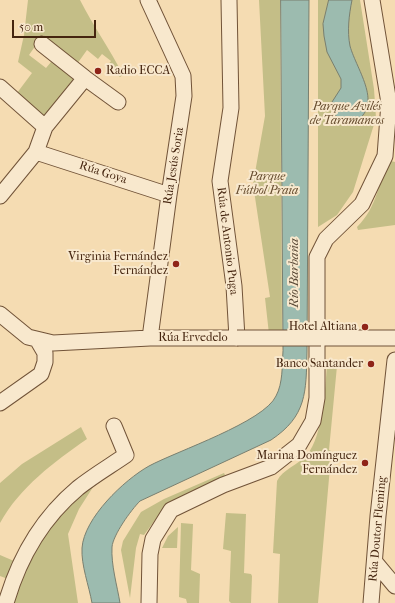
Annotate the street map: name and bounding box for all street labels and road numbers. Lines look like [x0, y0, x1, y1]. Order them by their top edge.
street label: Rúa Jesús Soria [161, 126, 187, 206]
street label: Rúa Goya [77, 159, 129, 187]
street label: Rúa de Antonio Puga [213, 186, 241, 296]
street label: Rúa Ervedelo [158, 331, 228, 345]
street label: Rúa Doutor Fleming [366, 476, 390, 582]

